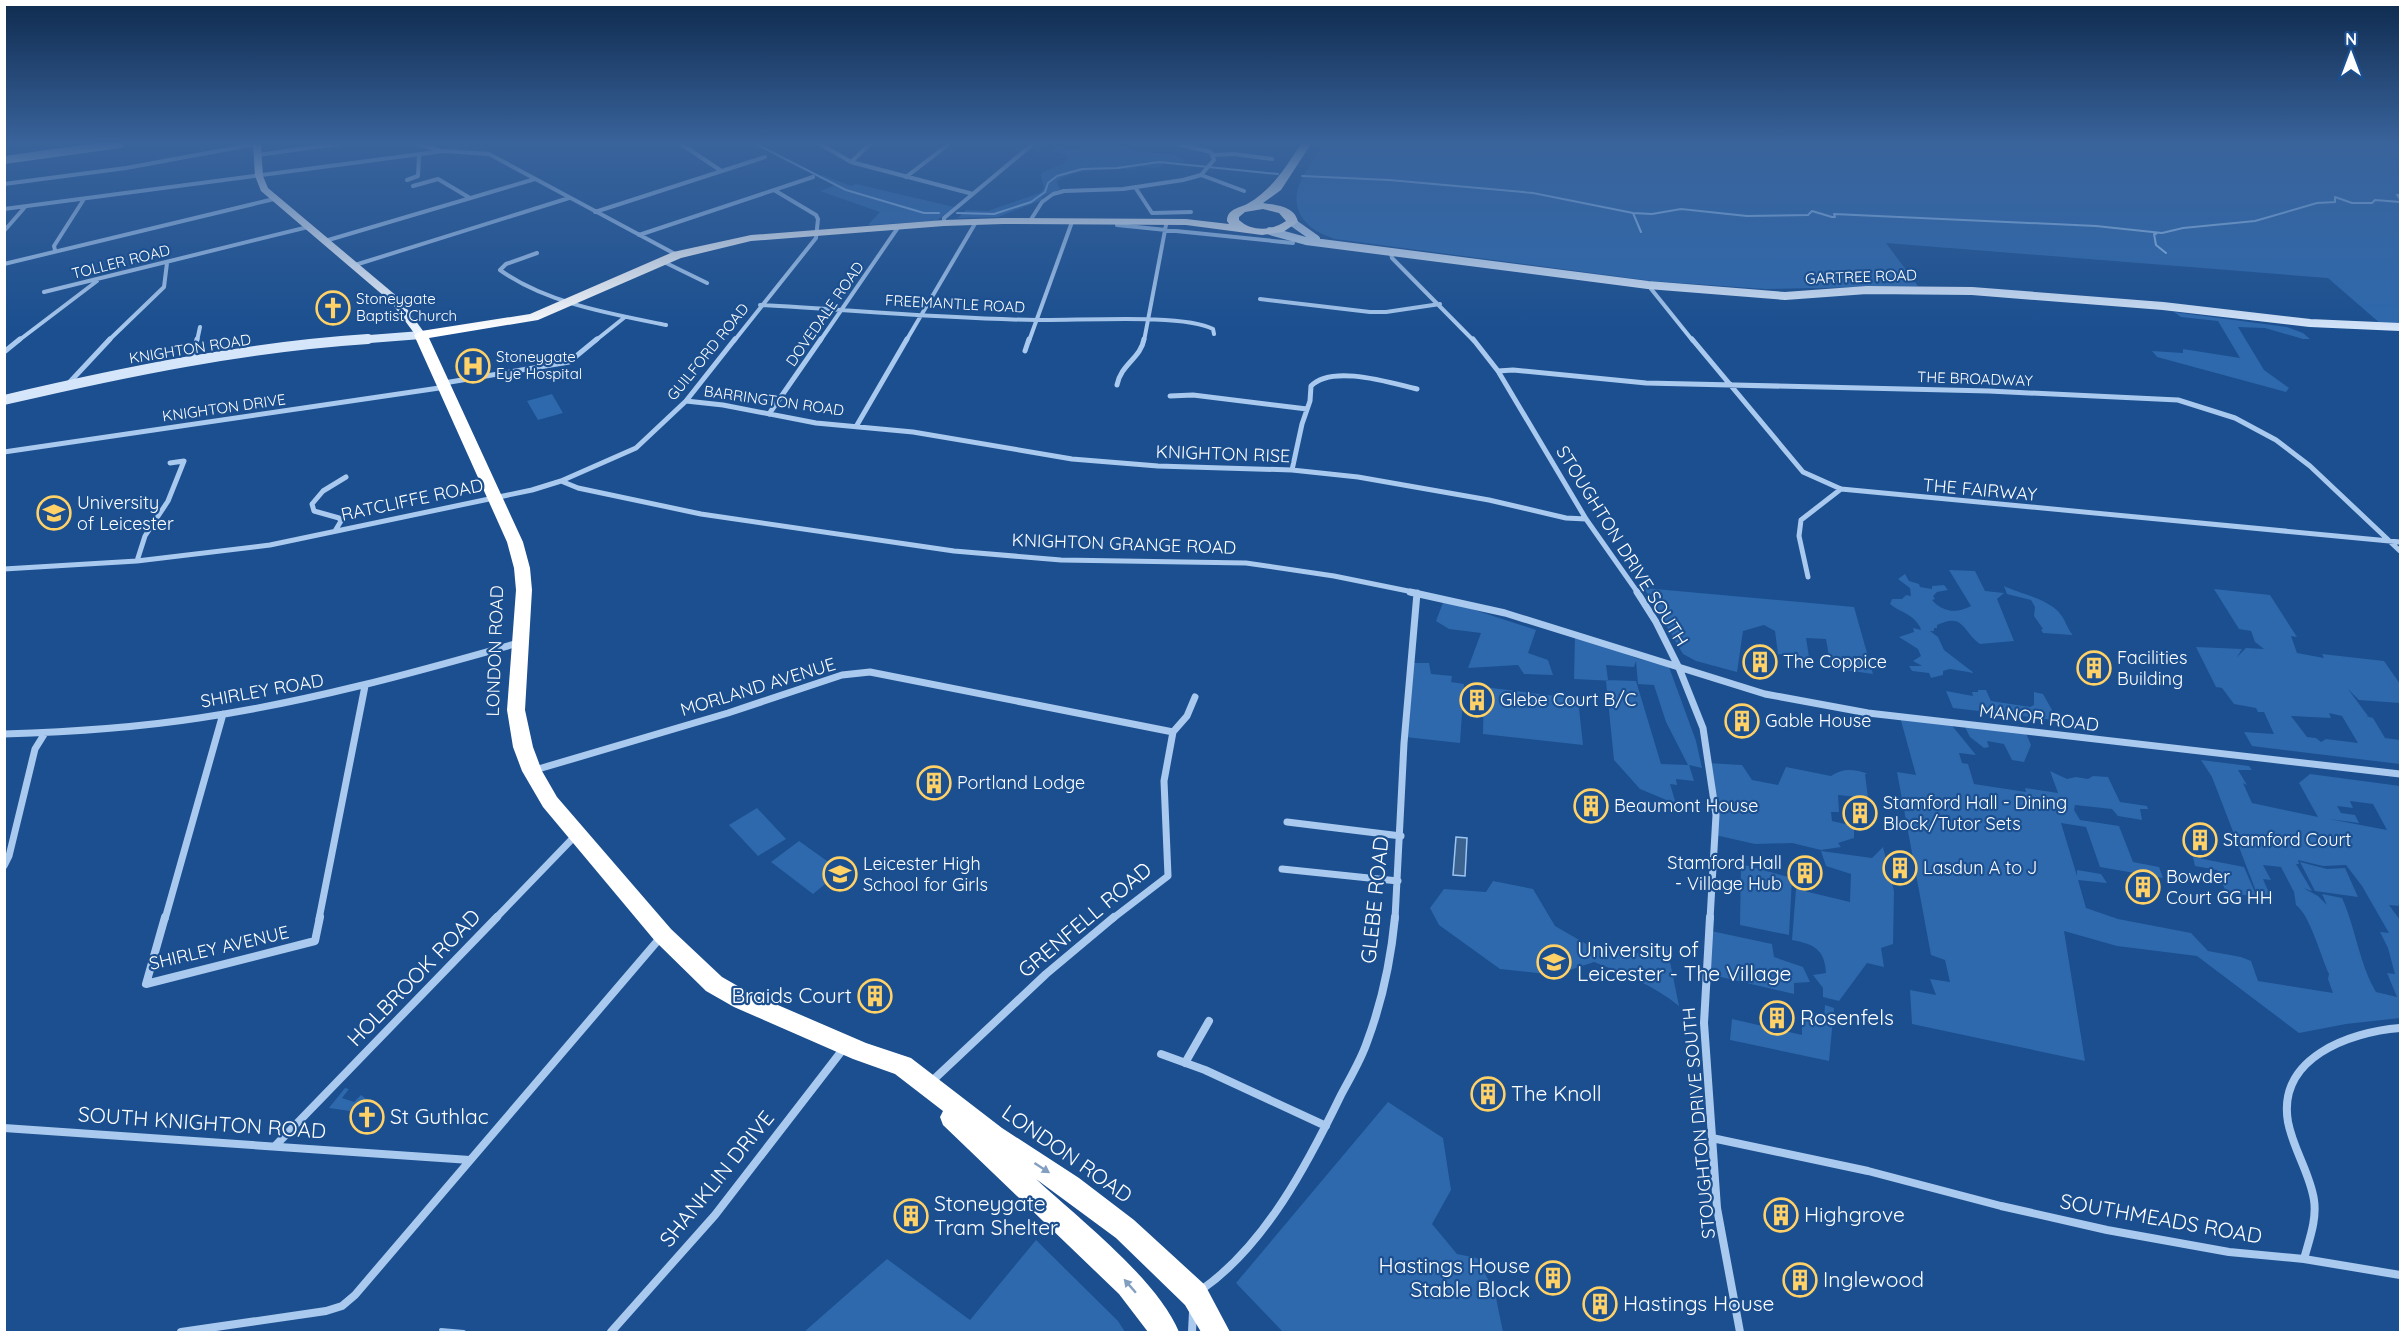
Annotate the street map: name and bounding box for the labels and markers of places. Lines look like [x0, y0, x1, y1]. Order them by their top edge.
place label: Stoneygate Baptist Church [356, 289, 457, 325]
church icon: Stoneygate Baptist Church [315, 290, 351, 326]
place label: Stoneygate Eye Hospital [496, 347, 582, 383]
hospital icon: Stoneygate Eye Hospital [455, 348, 491, 384]
place label: University of Leicester [77, 491, 174, 535]
school or university icon: University of Leicester [36, 495, 72, 531]
building icon: The Coppice [1742, 644, 1778, 680]
place label: Facilities Building [2117, 646, 2187, 690]
place label: The Coppice [1783, 650, 1887, 673]
building icon: Facilities Building [2076, 650, 2112, 686]
building icon: Glebe Court B/C [1459, 682, 1495, 718]
place label: Glebe Court B/C [1500, 688, 1637, 711]
building icon: Gable House [1724, 703, 1760, 739]
place label: Gable House [1765, 709, 1871, 732]
building icon: Portland Lodge [916, 765, 952, 801]
place label: Portland Lodge [957, 771, 1085, 794]
building icon: Beaumont House [1573, 788, 1609, 824]
place label: Stamford Hall - Dining Block/Tutor Sets [1883, 791, 2067, 835]
place label: Beaumont House [1614, 794, 1758, 817]
building icon: Stamford Hall - Dining Block/Tutor Sets [1842, 795, 1878, 831]
building icon: Stamford Court [2182, 822, 2218, 858]
place label: Stamford Court [2223, 828, 2351, 851]
building icon: Lasdun A to J [1882, 850, 1918, 886]
place label: Stamford Hall - Village Hub [1667, 851, 1782, 895]
place label: Leicester High School for Girls [863, 852, 988, 896]
building icon: Stamford Hall - Village Hub [1787, 855, 1823, 891]
school or university icon: Leicester High School for Girls [822, 856, 858, 892]
place label: Lasdun A to J [1923, 856, 2037, 879]
place label: Bowder Court GG HH [2166, 865, 2273, 909]
building icon: Bowder Court GG HH [2125, 869, 2161, 905]
place label: University of Leicester - The Village [1577, 936, 1791, 986]
school or university icon: University of Leicester - The Village [1536, 944, 1572, 980]
building icon: Braids Court [857, 978, 893, 1014]
place label: Braids Court [731, 982, 852, 1008]
building icon: Rosenfels [1759, 1000, 1795, 1036]
place label: Rosenfels [1800, 1004, 1894, 1030]
building icon: The Knoll [1470, 1076, 1506, 1112]
place label: The Knoll [1511, 1080, 1602, 1106]
church icon: St Guthlac [349, 1099, 385, 1135]
place label: St Guthlac [390, 1103, 489, 1129]
place label: Stoneygate Tram Shelter [934, 1190, 1058, 1240]
building icon: Highgrove [1763, 1197, 1799, 1233]
building icon: Stoneygate Tram Shelter [893, 1198, 929, 1234]
place label: Highgrove [1804, 1201, 1905, 1227]
place label: Hastings House Stable Block [1379, 1252, 1530, 1302]
building icon: Hastings House Stable Block [1535, 1260, 1571, 1296]
building icon: Inglewood [1782, 1262, 1818, 1298]
place label: Inglewood [1823, 1266, 1924, 1292]
building icon: Hastings House [1582, 1286, 1618, 1322]
place label: Hastings House [1623, 1290, 1774, 1316]

